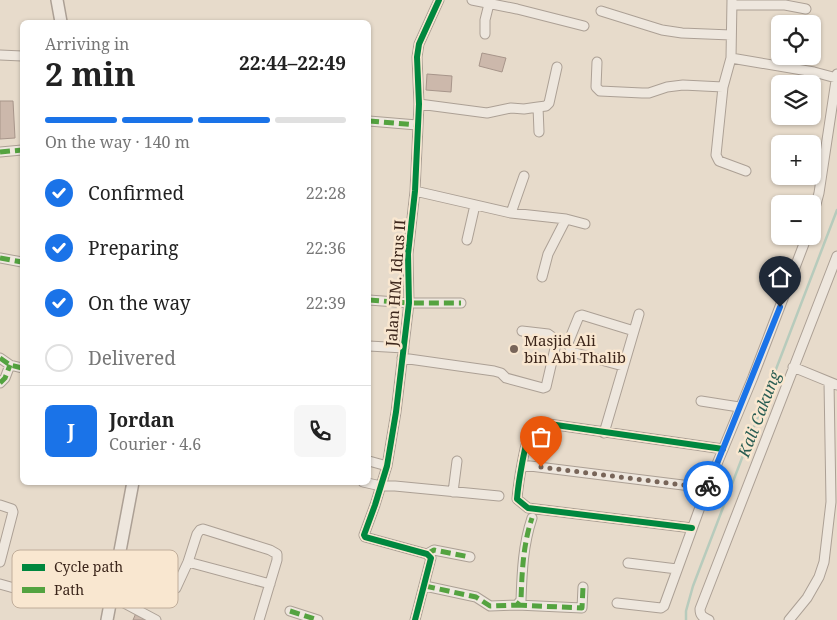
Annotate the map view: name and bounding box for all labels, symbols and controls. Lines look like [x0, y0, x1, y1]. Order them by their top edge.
map controls [771, 15, 821, 245]
button: locate [771, 15, 821, 65]
text: Arriving in [45, 33, 129, 55]
text: 22:44–22:49 [239, 50, 346, 76]
text: 2 min [45, 52, 136, 95]
button: layers [771, 75, 821, 125]
text: On the way · 140 m [45, 131, 190, 153]
button: + [771, 135, 821, 185]
icon: check [45, 179, 73, 207]
text: Confirmed [88, 180, 184, 206]
text: 22:28 [306, 182, 346, 204]
button: − [771, 195, 821, 245]
street label: Jalan HM. Idrus II [381, 219, 409, 348]
icon: check [45, 234, 73, 262]
text: Preparing [88, 235, 178, 261]
text: 22:36 [306, 237, 346, 259]
pin [759, 256, 801, 307]
icon: home [766, 263, 794, 291]
icon: check [45, 289, 73, 317]
text: On the way [88, 290, 191, 316]
text: 22:39 [306, 292, 346, 314]
place label: Masjid Ali bin Abi Thalib [524, 330, 626, 367]
marker: Masjid Ali bin Abi Thalib [508, 343, 520, 355]
text: Delivered [88, 345, 176, 371]
water label: Kali Cakung [732, 367, 786, 461]
button: phone [294, 405, 346, 457]
text: Jordan [109, 407, 175, 433]
pin [520, 416, 562, 467]
text: J [67, 418, 75, 444]
icon: bag [527, 423, 555, 451]
text: Courier · 4.6 [109, 433, 201, 455]
courier [683, 461, 733, 511]
icon: bike [694, 472, 722, 500]
legend [12, 550, 178, 608]
text: Cycle path [54, 557, 123, 576]
text: Path [54, 580, 84, 599]

